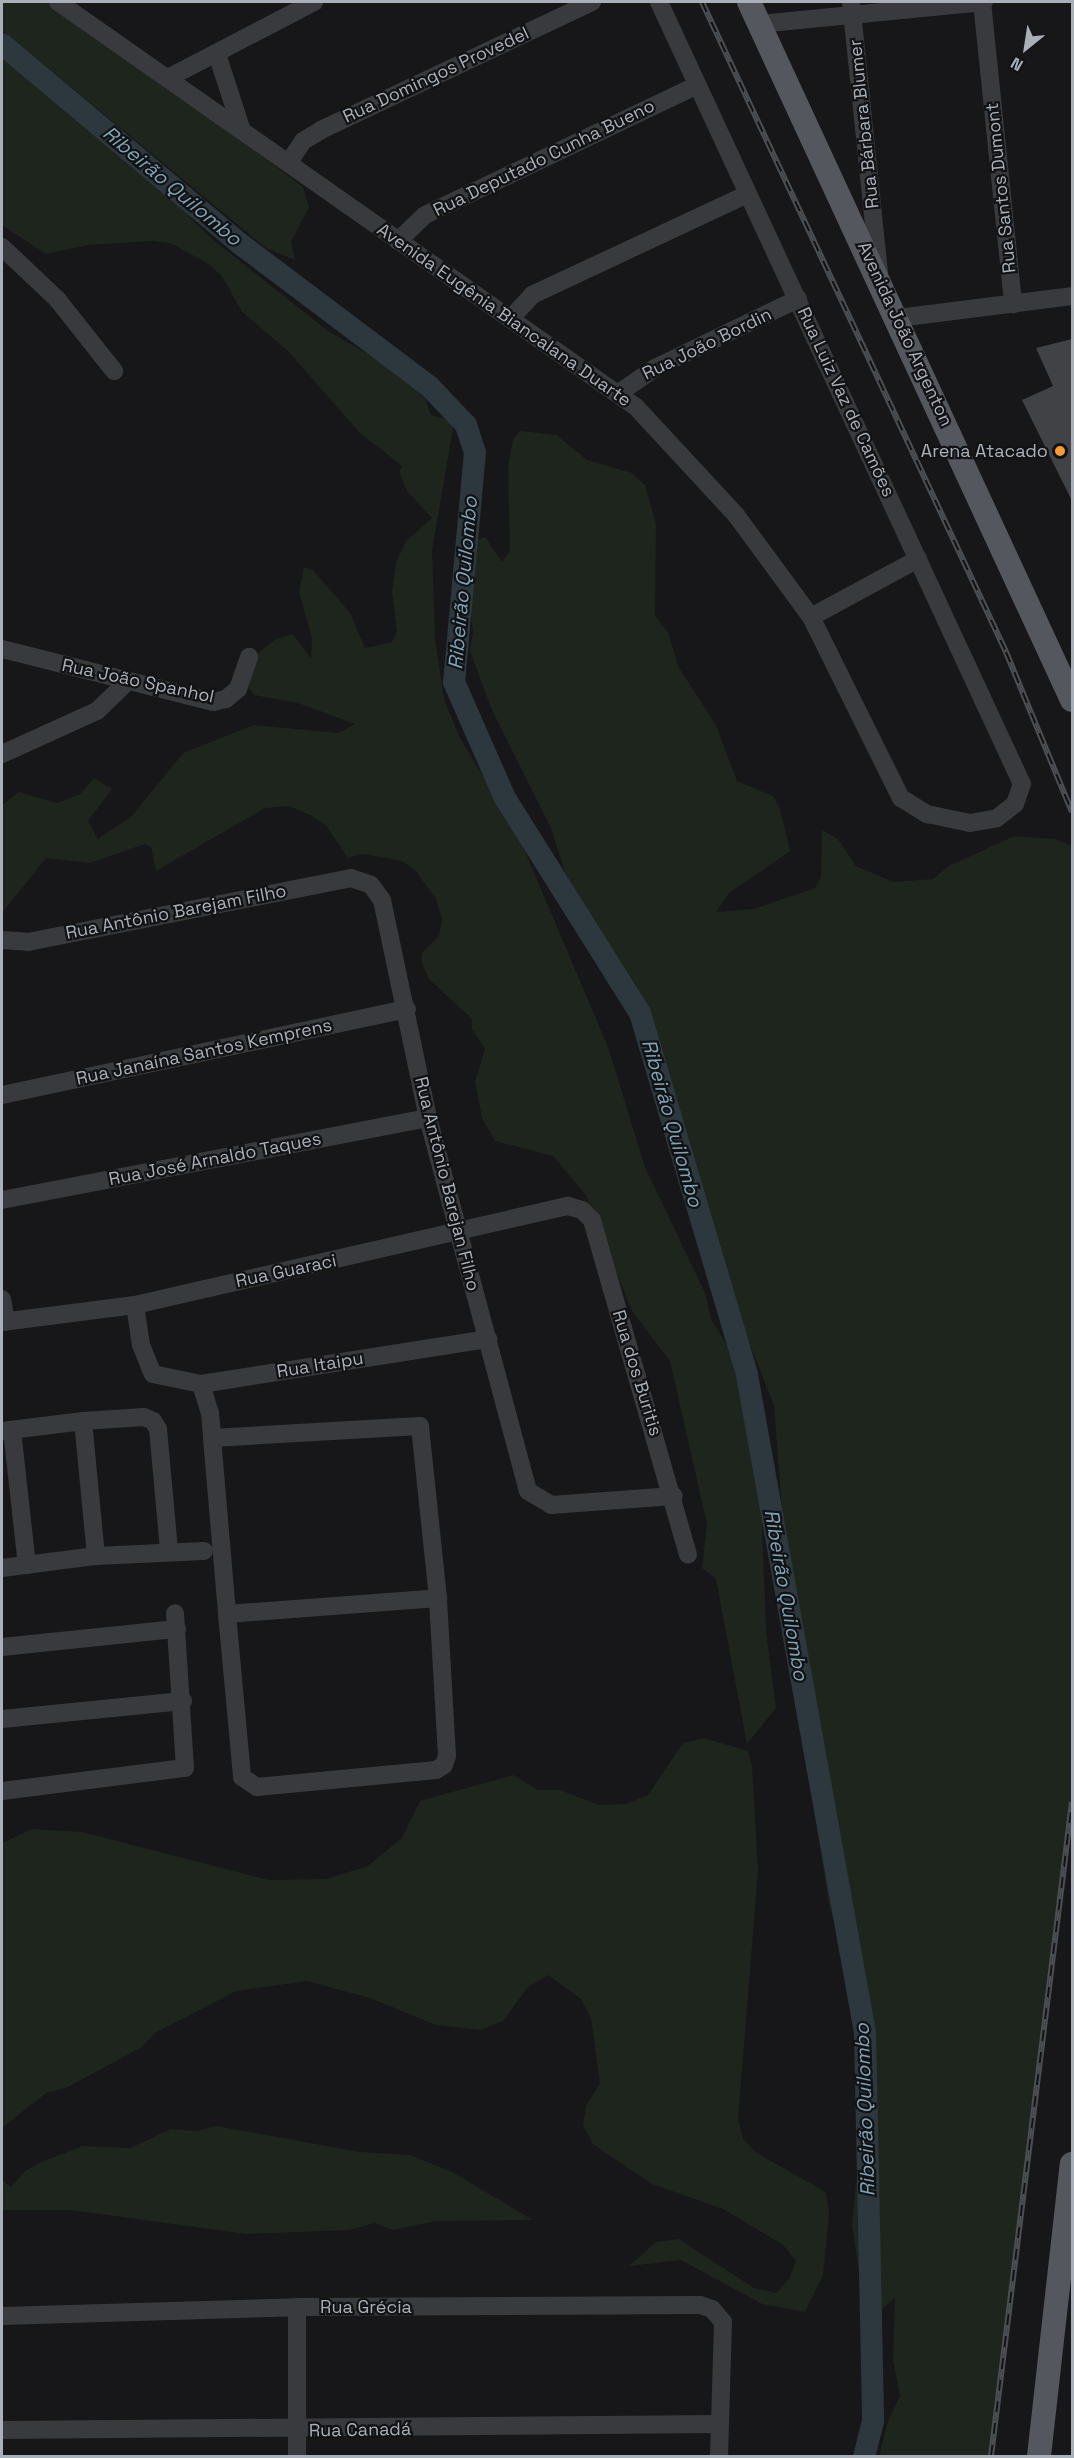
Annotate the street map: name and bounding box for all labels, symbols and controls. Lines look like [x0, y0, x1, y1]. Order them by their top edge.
north arrow [996, 18, 1056, 78]
street label: Rua Domingos Provedel [340, 22, 532, 128]
street label: Rua Bárbara Blumer [844, 38, 884, 210]
text: N [1007, 52, 1027, 76]
street label: Rua Deputado Cunha Bueno [430, 95, 658, 221]
street label: Rua Santos Dumont [981, 102, 1021, 274]
water label: Ribeirão Quilombo [98, 121, 246, 251]
street label: Avenida Eugênia Biancalana Duarte [373, 219, 635, 411]
street label: Avenida João Argenton [853, 238, 957, 430]
street label: Rua João Bordin [639, 303, 775, 385]
street label: Rua Luiz Vaz de Camões [792, 304, 900, 500]
place label: Arena Atacado [921, 440, 1048, 462]
marker: Arena Atacado [1053, 444, 1067, 458]
water label: Ribeirão Quilombo [443, 496, 483, 670]
street label: Rua João Spanhol [60, 654, 216, 708]
street label: Rua Antônio Barejam Filho [64, 880, 288, 944]
street label: Rua Janaína Santos Kemprens [74, 1014, 334, 1090]
water label: Ribeirão Quilombo [637, 1036, 707, 1210]
street label: Rua Antônio Barejan Filho [410, 1075, 484, 1293]
street label: Rua José Arnaldo Taques [107, 1128, 323, 1190]
street label: Rua Guaraci [234, 1250, 338, 1292]
street label: Rua dos Buritis [608, 1307, 666, 1439]
street label: Rua Itaipu [275, 1348, 365, 1382]
water label: Ribeirão Quilombo [759, 1508, 813, 1682]
water label: Ribeirão Quilombo [850, 2023, 880, 2197]
street label: Rua Grécia [320, 2296, 412, 2318]
street label: Rua Canadá [309, 2418, 411, 2442]

